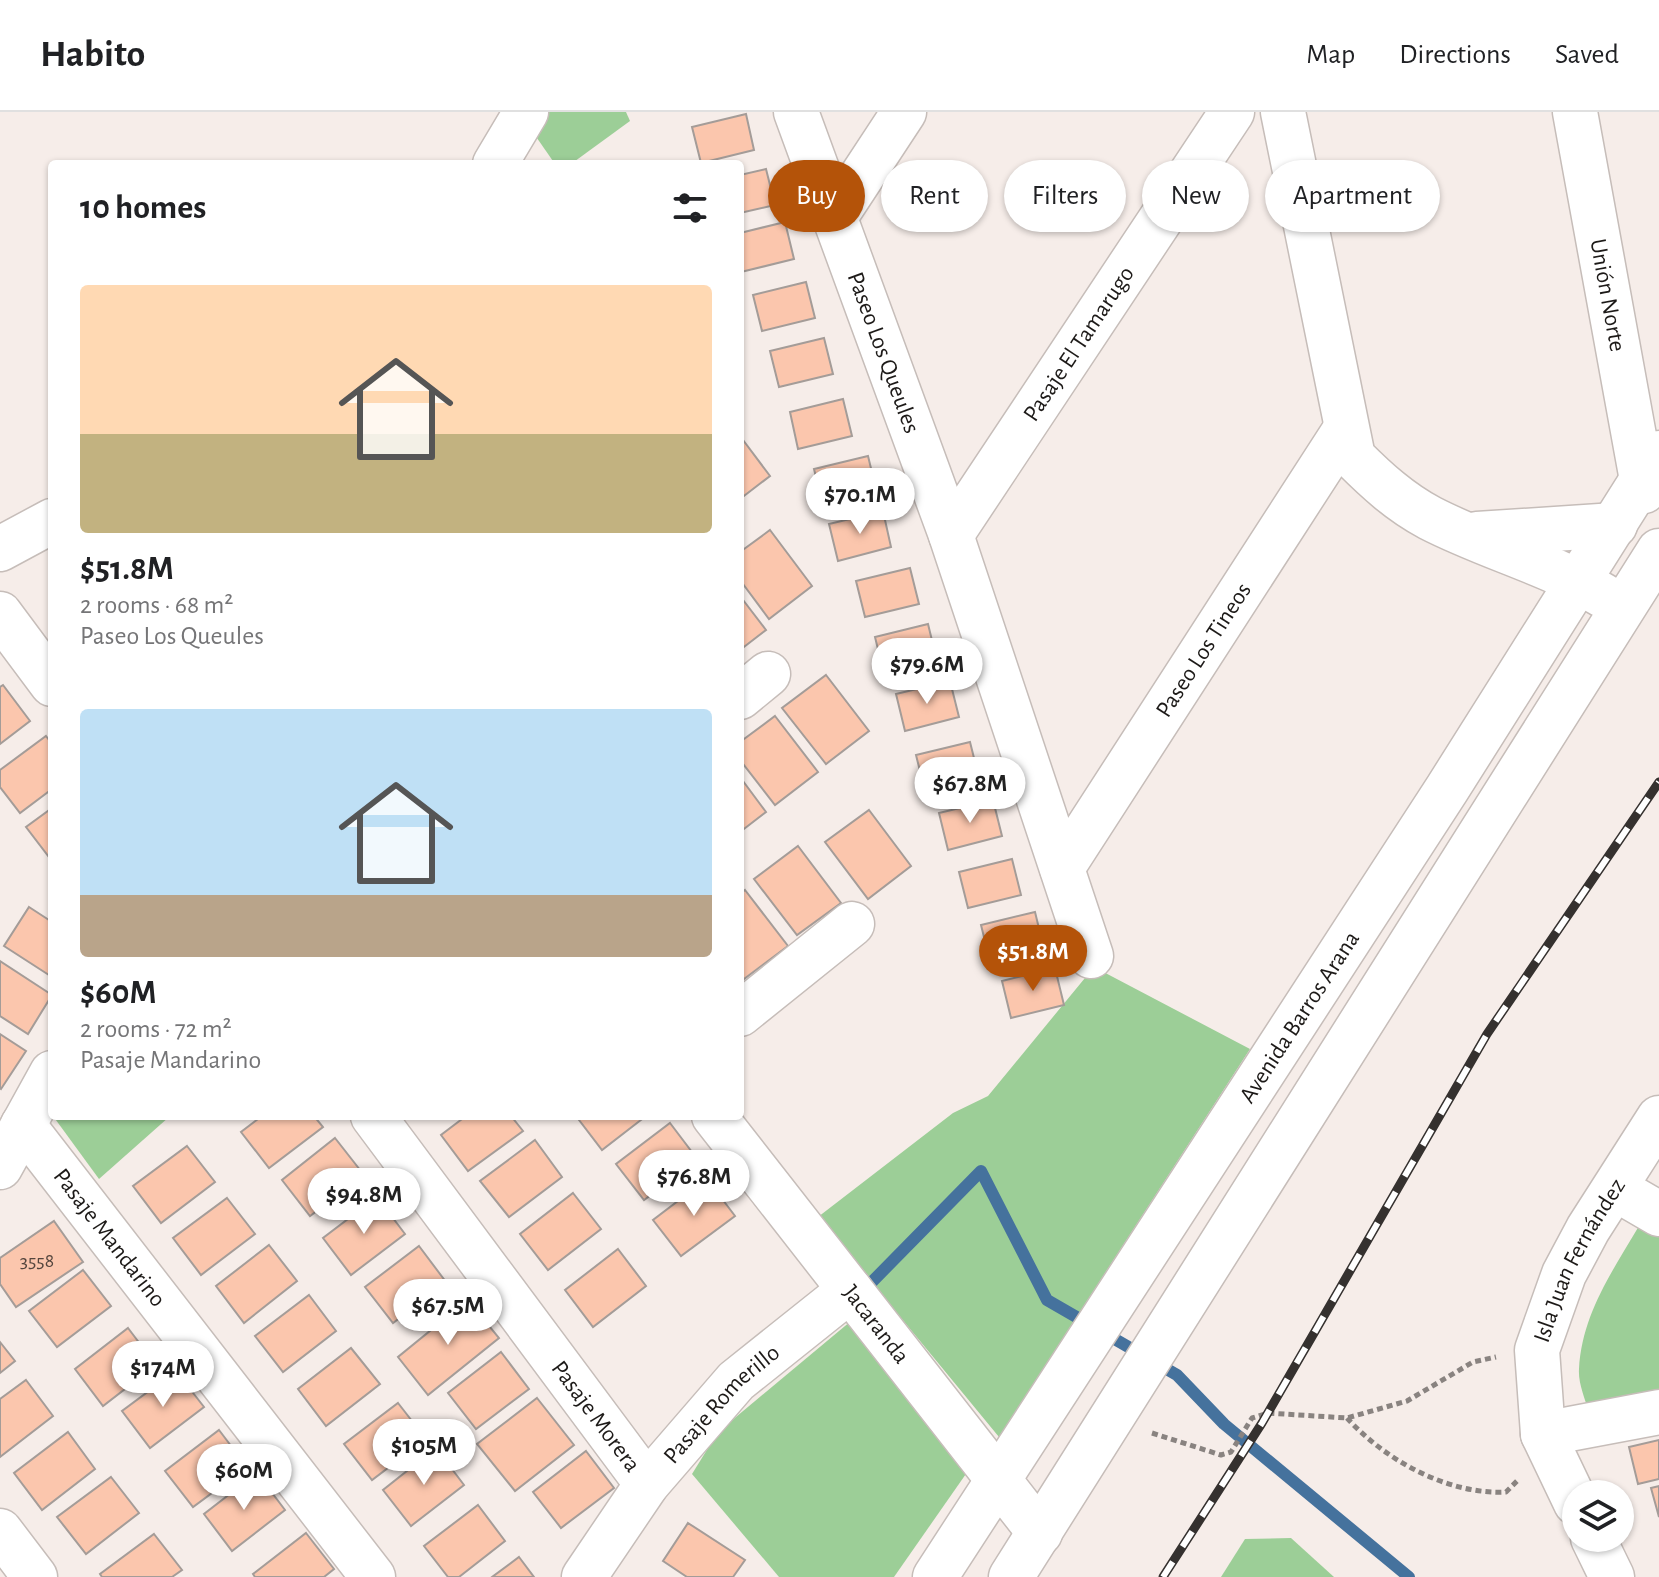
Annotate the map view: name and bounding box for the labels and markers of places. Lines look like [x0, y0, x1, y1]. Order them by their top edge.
pin: $70.1M [795, 468, 925, 536]
pin: $79.6M [862, 638, 992, 706]
pin: $67.8M [905, 757, 1035, 825]
pin: $51.8M [968, 925, 1098, 993]
pin: $76.8M [629, 1150, 759, 1218]
pin: $94.8M [299, 1168, 429, 1236]
pin: $67.5M [383, 1279, 513, 1347]
pin: $174M [107, 1341, 219, 1409]
pin: $105M [368, 1419, 480, 1487]
pin: $60M [197, 1444, 291, 1512]

